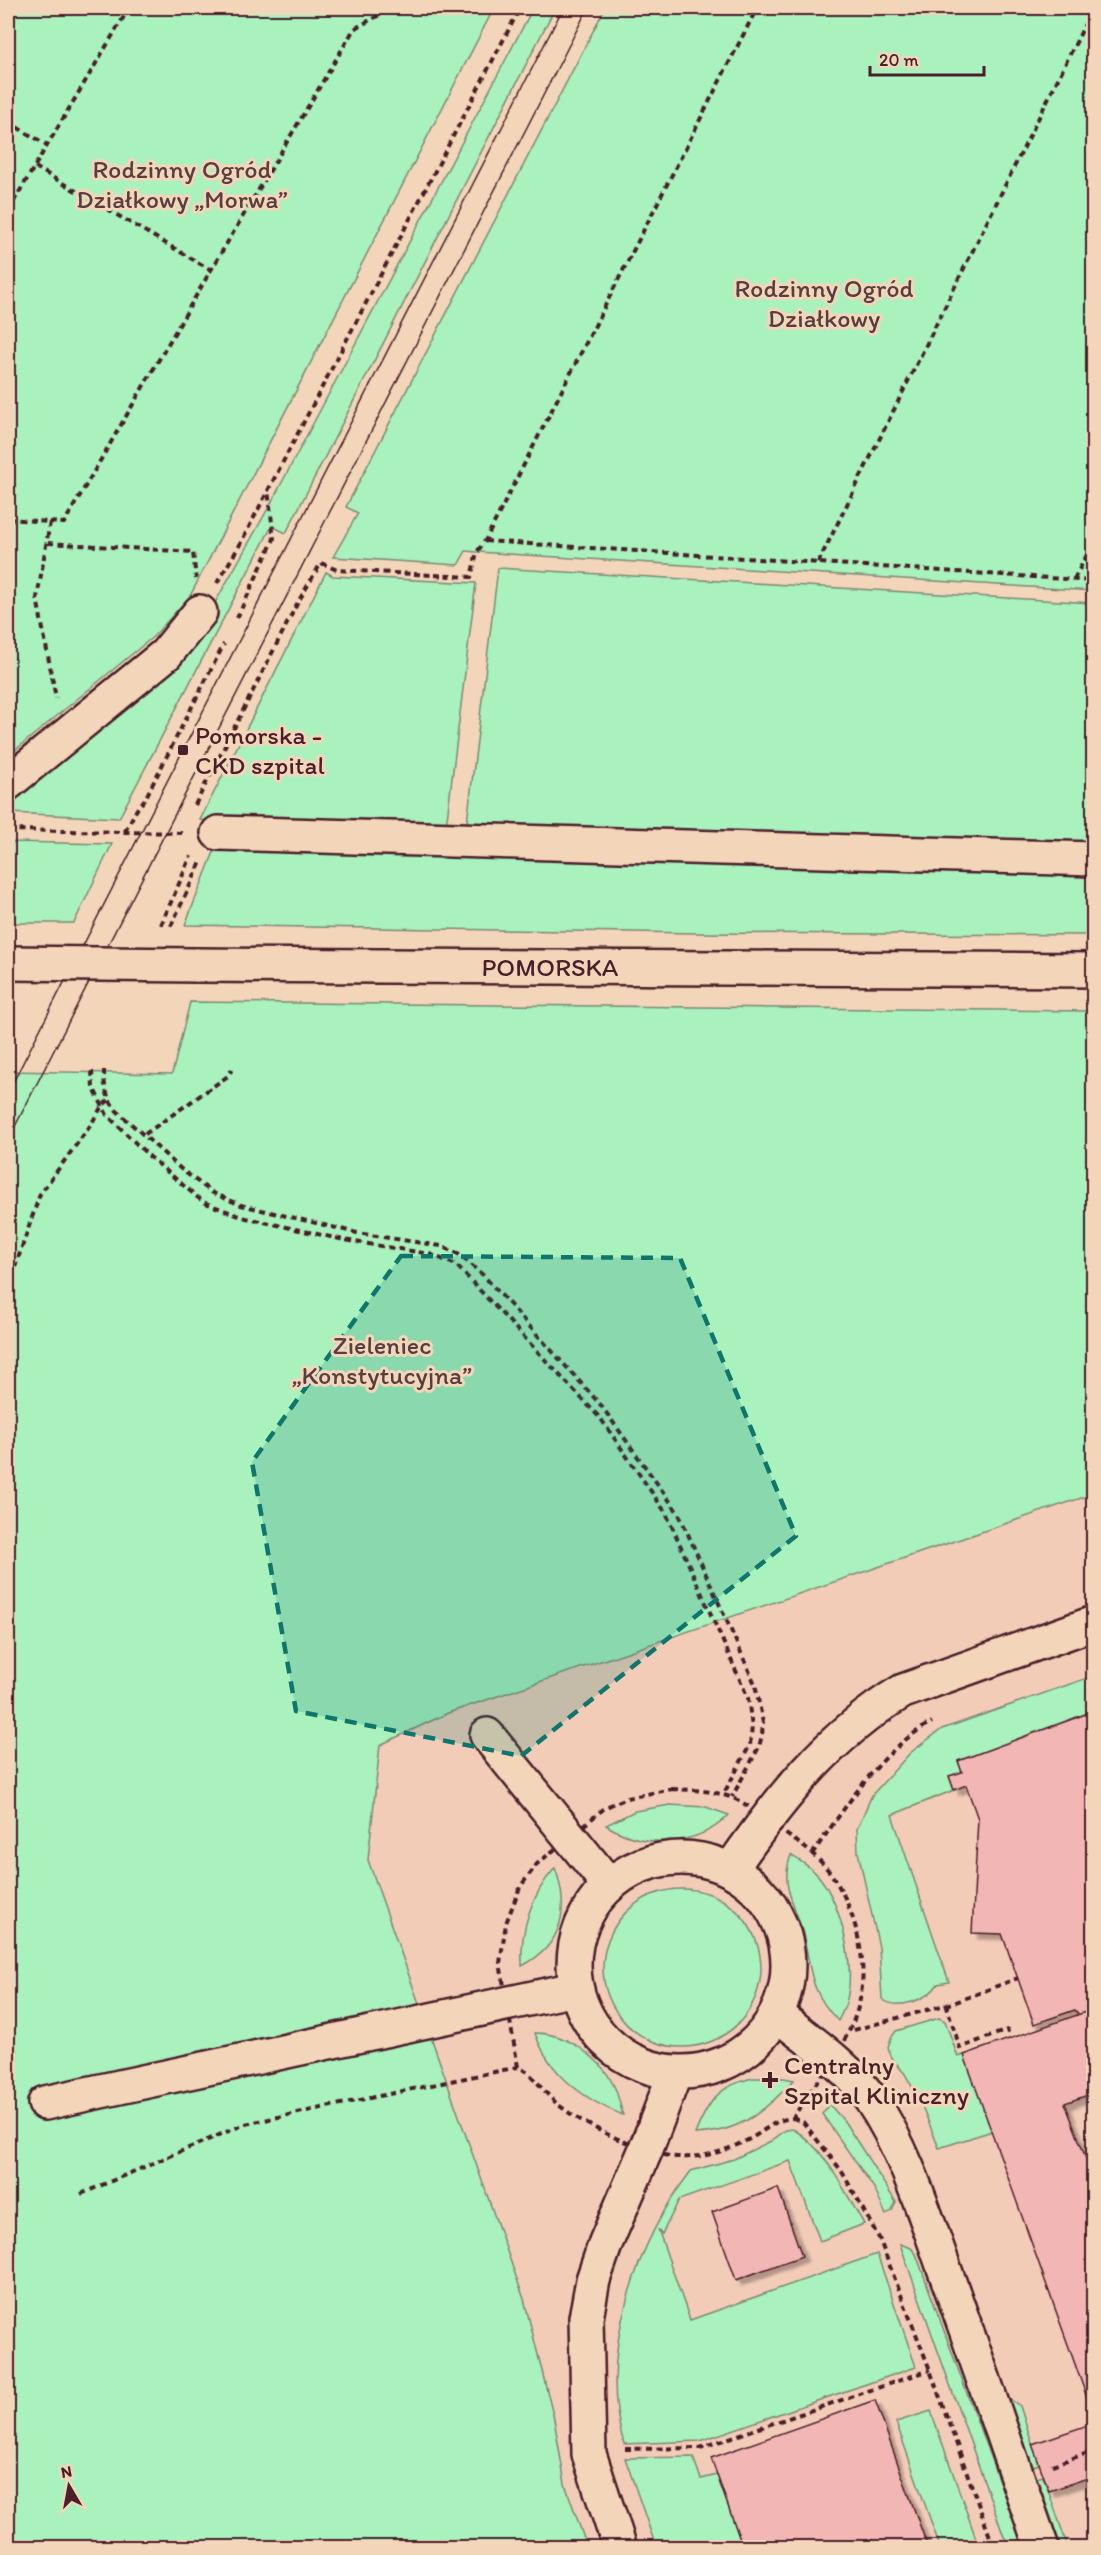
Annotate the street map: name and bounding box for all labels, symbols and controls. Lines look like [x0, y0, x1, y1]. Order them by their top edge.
scale bar [870, 39, 984, 77]
text: 20 m [879, 49, 919, 71]
park label: Rodzinny Ogród Działkowy „Morwa” [76, 153, 288, 215]
park label: Rodzinny Ogród Działkowy [735, 272, 914, 334]
place label: Pomorska - CKD szpital [195, 719, 325, 781]
marker: Pomorska - CKD szpital [176, 743, 190, 757]
street label: POMORSKA [482, 951, 619, 983]
park label: Zieleniec „Konstytucyjna” [292, 1329, 472, 1391]
place label: Centralny Szpital Kliniczny [784, 2049, 969, 2111]
marker: Centralny Szpital Kliniczny [761, 2071, 779, 2089]
north arrow [39, 2456, 99, 2516]
text: N [60, 2461, 73, 2482]

